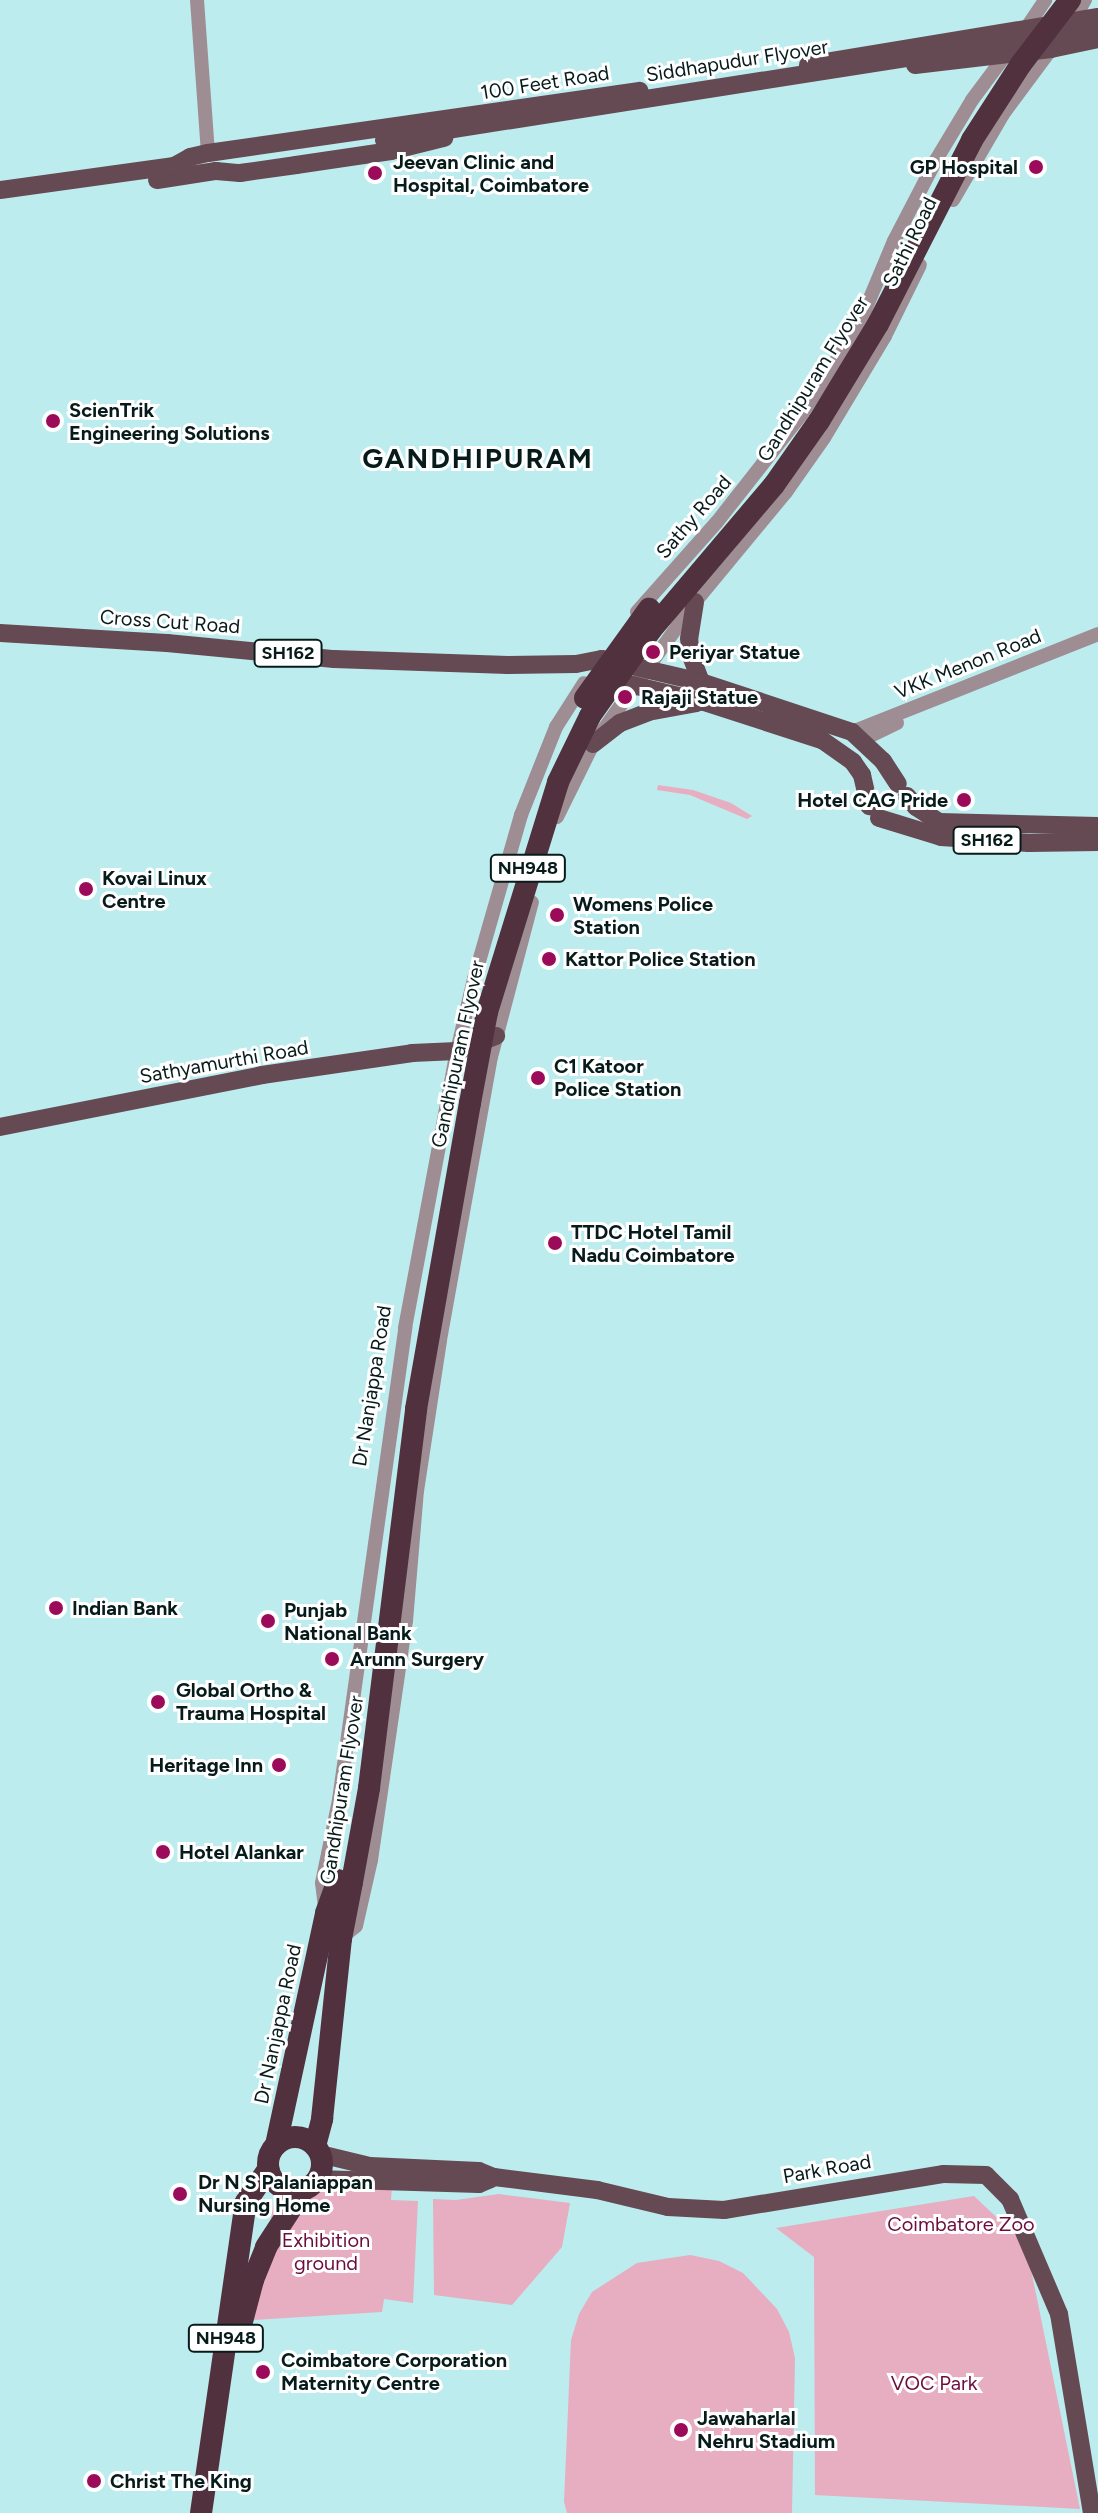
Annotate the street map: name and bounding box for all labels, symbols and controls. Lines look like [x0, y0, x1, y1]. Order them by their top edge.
street label: Siddhapudur Flyover [644, 35, 830, 87]
street label: 100 Feet Road [479, 61, 611, 105]
place label: Jeevan Clinic and Hospital, Coimbatore [393, 150, 589, 197]
place label: GP Hospital [910, 155, 1018, 179]
marker: GP Hospital [1025, 156, 1047, 178]
marker: Jeevan Clinic and Hospital, Coimbatore [364, 162, 386, 184]
street label: Sathi Road [878, 193, 942, 291]
street label: Gandhipuram Flyover [752, 292, 874, 466]
place label: ScienTrik Engineering Solutions [69, 398, 269, 445]
marker: ScienTrik Engineering Solutions [44, 412, 62, 430]
district label: GANDHIPURAM [362, 441, 594, 475]
street label: Sathy Road [651, 470, 737, 564]
street label: Cross Cut Road [99, 605, 241, 639]
street label: VKK Menon Road [891, 624, 1045, 704]
road number: SH162 [252, 639, 324, 667]
place label: Periyar Statue [669, 640, 800, 664]
marker: Periyar Statue [644, 643, 662, 661]
place label: Rajaji Statue [641, 685, 758, 709]
marker: Rajaji Statue [616, 688, 634, 706]
place label: Hotel CAG Pride [797, 788, 948, 812]
marker: Hotel CAG Pride [955, 791, 973, 809]
road number: SH162 [951, 826, 1023, 854]
road number: NH948 [488, 854, 568, 882]
place label: Kovai Linux Centre [102, 866, 207, 913]
marker: Kovai Linux Centre [77, 880, 95, 898]
place label: Womens Police Station [573, 892, 713, 939]
marker: Womens Police Station [548, 906, 566, 924]
place label: Kattor Police Station [565, 947, 756, 971]
marker: Kattor Police Station [540, 950, 558, 968]
street label: Gandhipuram Flyover [426, 958, 490, 1150]
street label: Sathyamurthi Road [138, 1035, 310, 1089]
place label: C1 Katoor Police Station [554, 1054, 681, 1101]
marker: C1 Katoor Police Station [529, 1069, 547, 1087]
place label: TTDC Hotel Tamil Nadu Coimbatore [571, 1220, 735, 1267]
marker: TTDC Hotel Tamil Nadu Coimbatore [546, 1234, 564, 1252]
street label: Dr Nanjappa Road [347, 1304, 397, 1468]
place label: Indian Bank [72, 1596, 178, 1620]
place label: Punjab National Bank [284, 1598, 412, 1645]
marker: Indian Bank [47, 1599, 65, 1617]
marker: Punjab National Bank [259, 1612, 277, 1630]
place label: Arunn Surgery [350, 1647, 484, 1671]
marker: Arunn Surgery [321, 1648, 343, 1670]
place label: Global Ortho & Trauma Hospital [176, 1678, 326, 1725]
marker: Global Ortho & Trauma Hospital [147, 1691, 169, 1713]
street label: Gandhipuram Flyover [315, 1694, 369, 1886]
place label: Heritage Inn [149, 1753, 263, 1777]
marker: Heritage Inn [270, 1756, 288, 1774]
place label: Hotel Alankar [179, 1840, 304, 1864]
marker: Hotel Alankar [154, 1843, 172, 1861]
street label: Dr Nanjappa Road [249, 1942, 307, 2106]
street label: Park Road [781, 2149, 873, 2189]
place label: Dr N S Palaniappan Nursing Home [198, 2170, 373, 2217]
marker: Dr N S Palaniappan Nursing Home [169, 2183, 191, 2205]
park label: Coimbatore Zoo [887, 2212, 1035, 2236]
park label: Exhibition ground [282, 2229, 370, 2276]
road number: NH948 [186, 2324, 266, 2352]
place label: Coimbatore Corporation Maternity Centre [281, 2348, 507, 2395]
marker: Coimbatore Corporation Maternity Centre [252, 2361, 274, 2383]
park label: VOC Park [891, 2371, 977, 2395]
place label: Jawaharlal Nehru Stadium [697, 2406, 835, 2453]
marker: Jawaharlal Nehru Stadium [672, 2421, 690, 2439]
place label: Christ The King [110, 2469, 252, 2493]
marker: Christ The King [85, 2472, 103, 2490]

